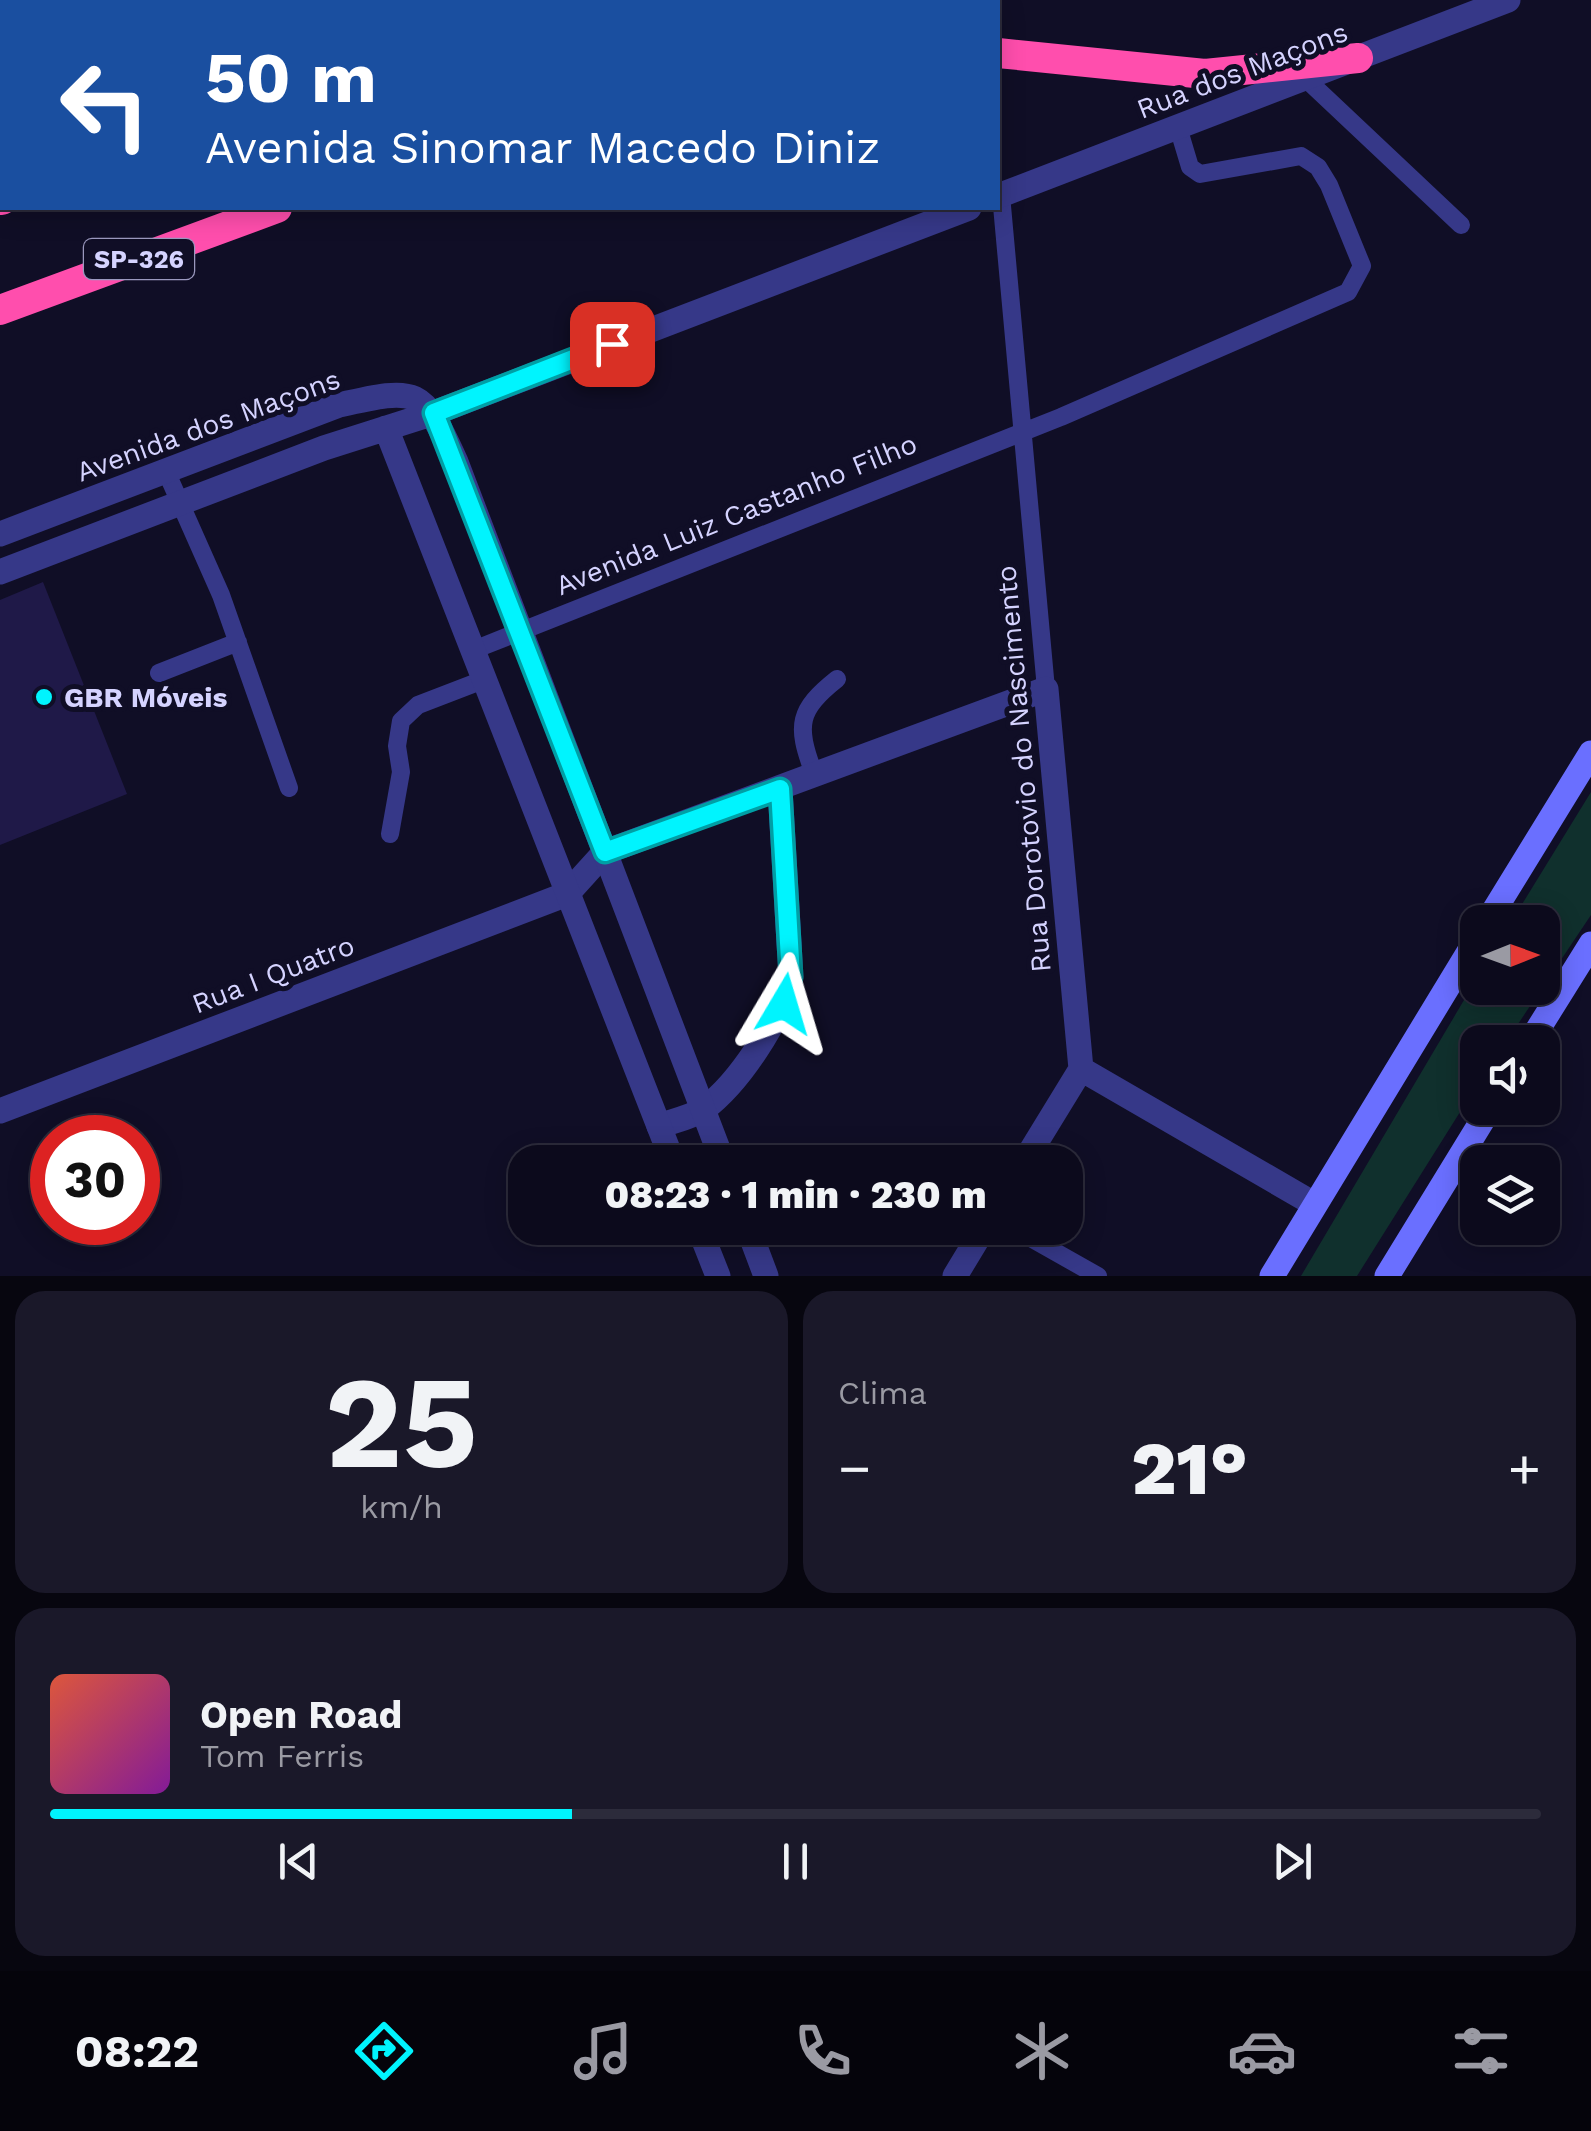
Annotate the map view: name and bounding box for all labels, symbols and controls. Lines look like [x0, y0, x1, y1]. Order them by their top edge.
street label: Rua dos Maçons [1132, 15, 1352, 126]
text: 50 m [205, 37, 377, 119]
icon: left [40, 40, 170, 170]
text: Avenida Sinomar Macedo Diniz [205, 121, 880, 174]
road number: SP-326 [84, 239, 194, 279]
pin [570, 302, 655, 387]
icon: arrive [585, 317, 640, 372]
street label: Avenida dos Maçons [72, 362, 345, 489]
street label: Avenida Luiz Castanho Filho [551, 427, 922, 602]
street label: Rua Dorotovio do Nascimento [989, 564, 1058, 974]
place label: GBR Móveis [64, 681, 227, 714]
marker: GBR Móveis [33, 686, 55, 708]
north arrow [1460, 905, 1560, 1005]
map controls [1460, 905, 1560, 1245]
street label: Rua I Quatro [187, 928, 359, 1021]
position arrow [732, 952, 836, 1056]
button: sound [1460, 1025, 1560, 1125]
speed limit sign: 30 [30, 1115, 160, 1245]
button: layers [1460, 1145, 1560, 1245]
text: 08:23 · 1 min · 230 m [604, 1173, 987, 1217]
text: 25 [325, 1346, 478, 1499]
text: Clima [838, 1374, 927, 1412]
text: 21° [1131, 1424, 1248, 1512]
text: − [838, 1436, 871, 1500]
text: + [1508, 1436, 1541, 1500]
text: km/h [360, 1488, 443, 1526]
text: Open Road [200, 1693, 402, 1737]
text: Tom Ferris [200, 1737, 364, 1775]
icon: previous [271, 1834, 326, 1889]
icon: pause [768, 1834, 823, 1889]
icon: next [1265, 1834, 1320, 1889]
icon: directions [349, 2016, 419, 2086]
icon: music [568, 2016, 638, 2086]
icon: phone [788, 2016, 858, 2086]
icon: climate [1007, 2016, 1077, 2086]
icon: car [1227, 2016, 1297, 2086]
icon: filters [1446, 2016, 1516, 2086]
text: 08:22 [75, 2025, 199, 2078]

